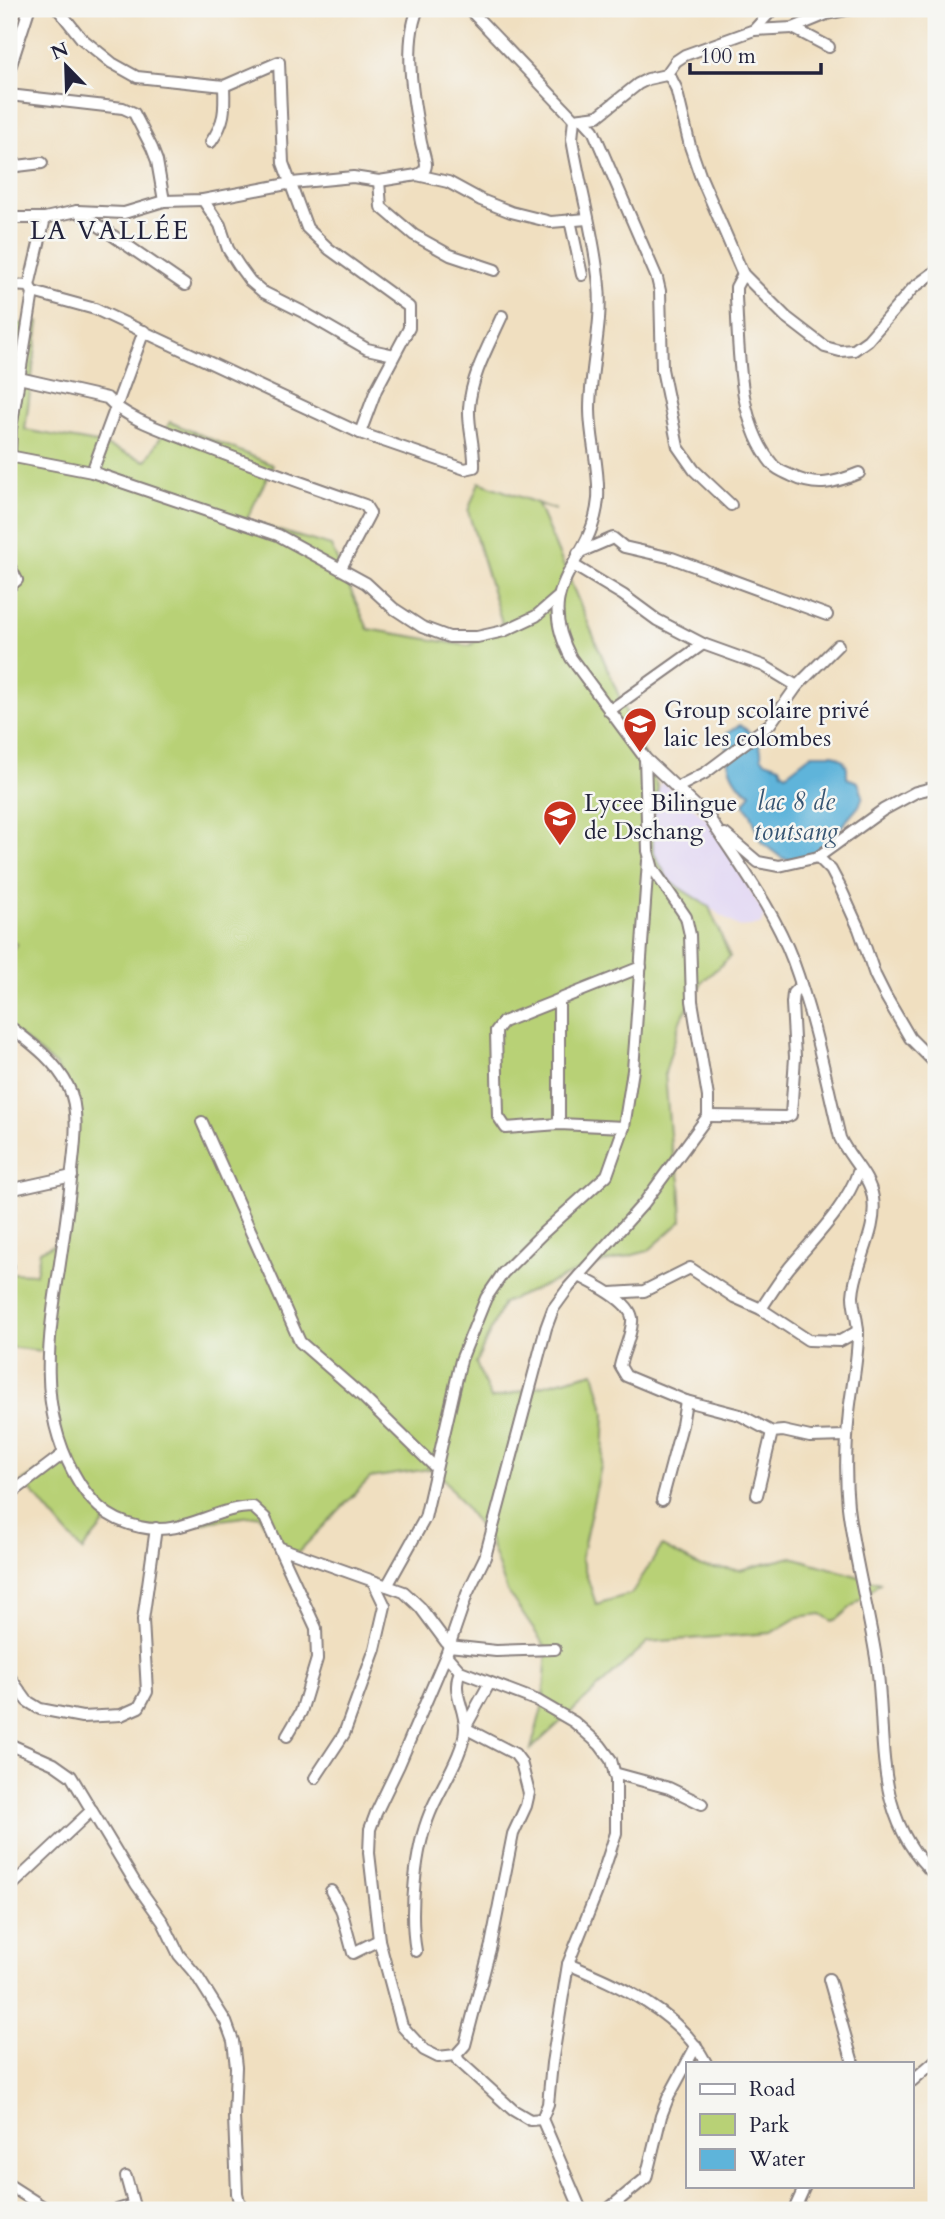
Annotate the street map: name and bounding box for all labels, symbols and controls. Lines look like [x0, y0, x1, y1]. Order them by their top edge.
north arrow [32, 32, 102, 102]
scale bar [690, 32, 821, 76]
text: N [47, 36, 73, 66]
text: 100 m [700, 42, 756, 71]
district label: LA VALLÉE [30, 213, 190, 248]
place label: Group scolaire privé laic les colombes [664, 694, 870, 755]
school or university icon: Group scolaire privé laic les colombes [621, 705, 659, 754]
water label: lac 8 de toutsang [754, 784, 839, 849]
place label: Lycee Bilingue de Dschang [584, 787, 737, 848]
school or university icon: Lycee Bilingue de Dschang [541, 798, 579, 847]
legend [686, 2062, 914, 2188]
text: Road [749, 2075, 795, 2104]
text: Park [749, 2111, 790, 2140]
text: Water [748, 2145, 805, 2174]

